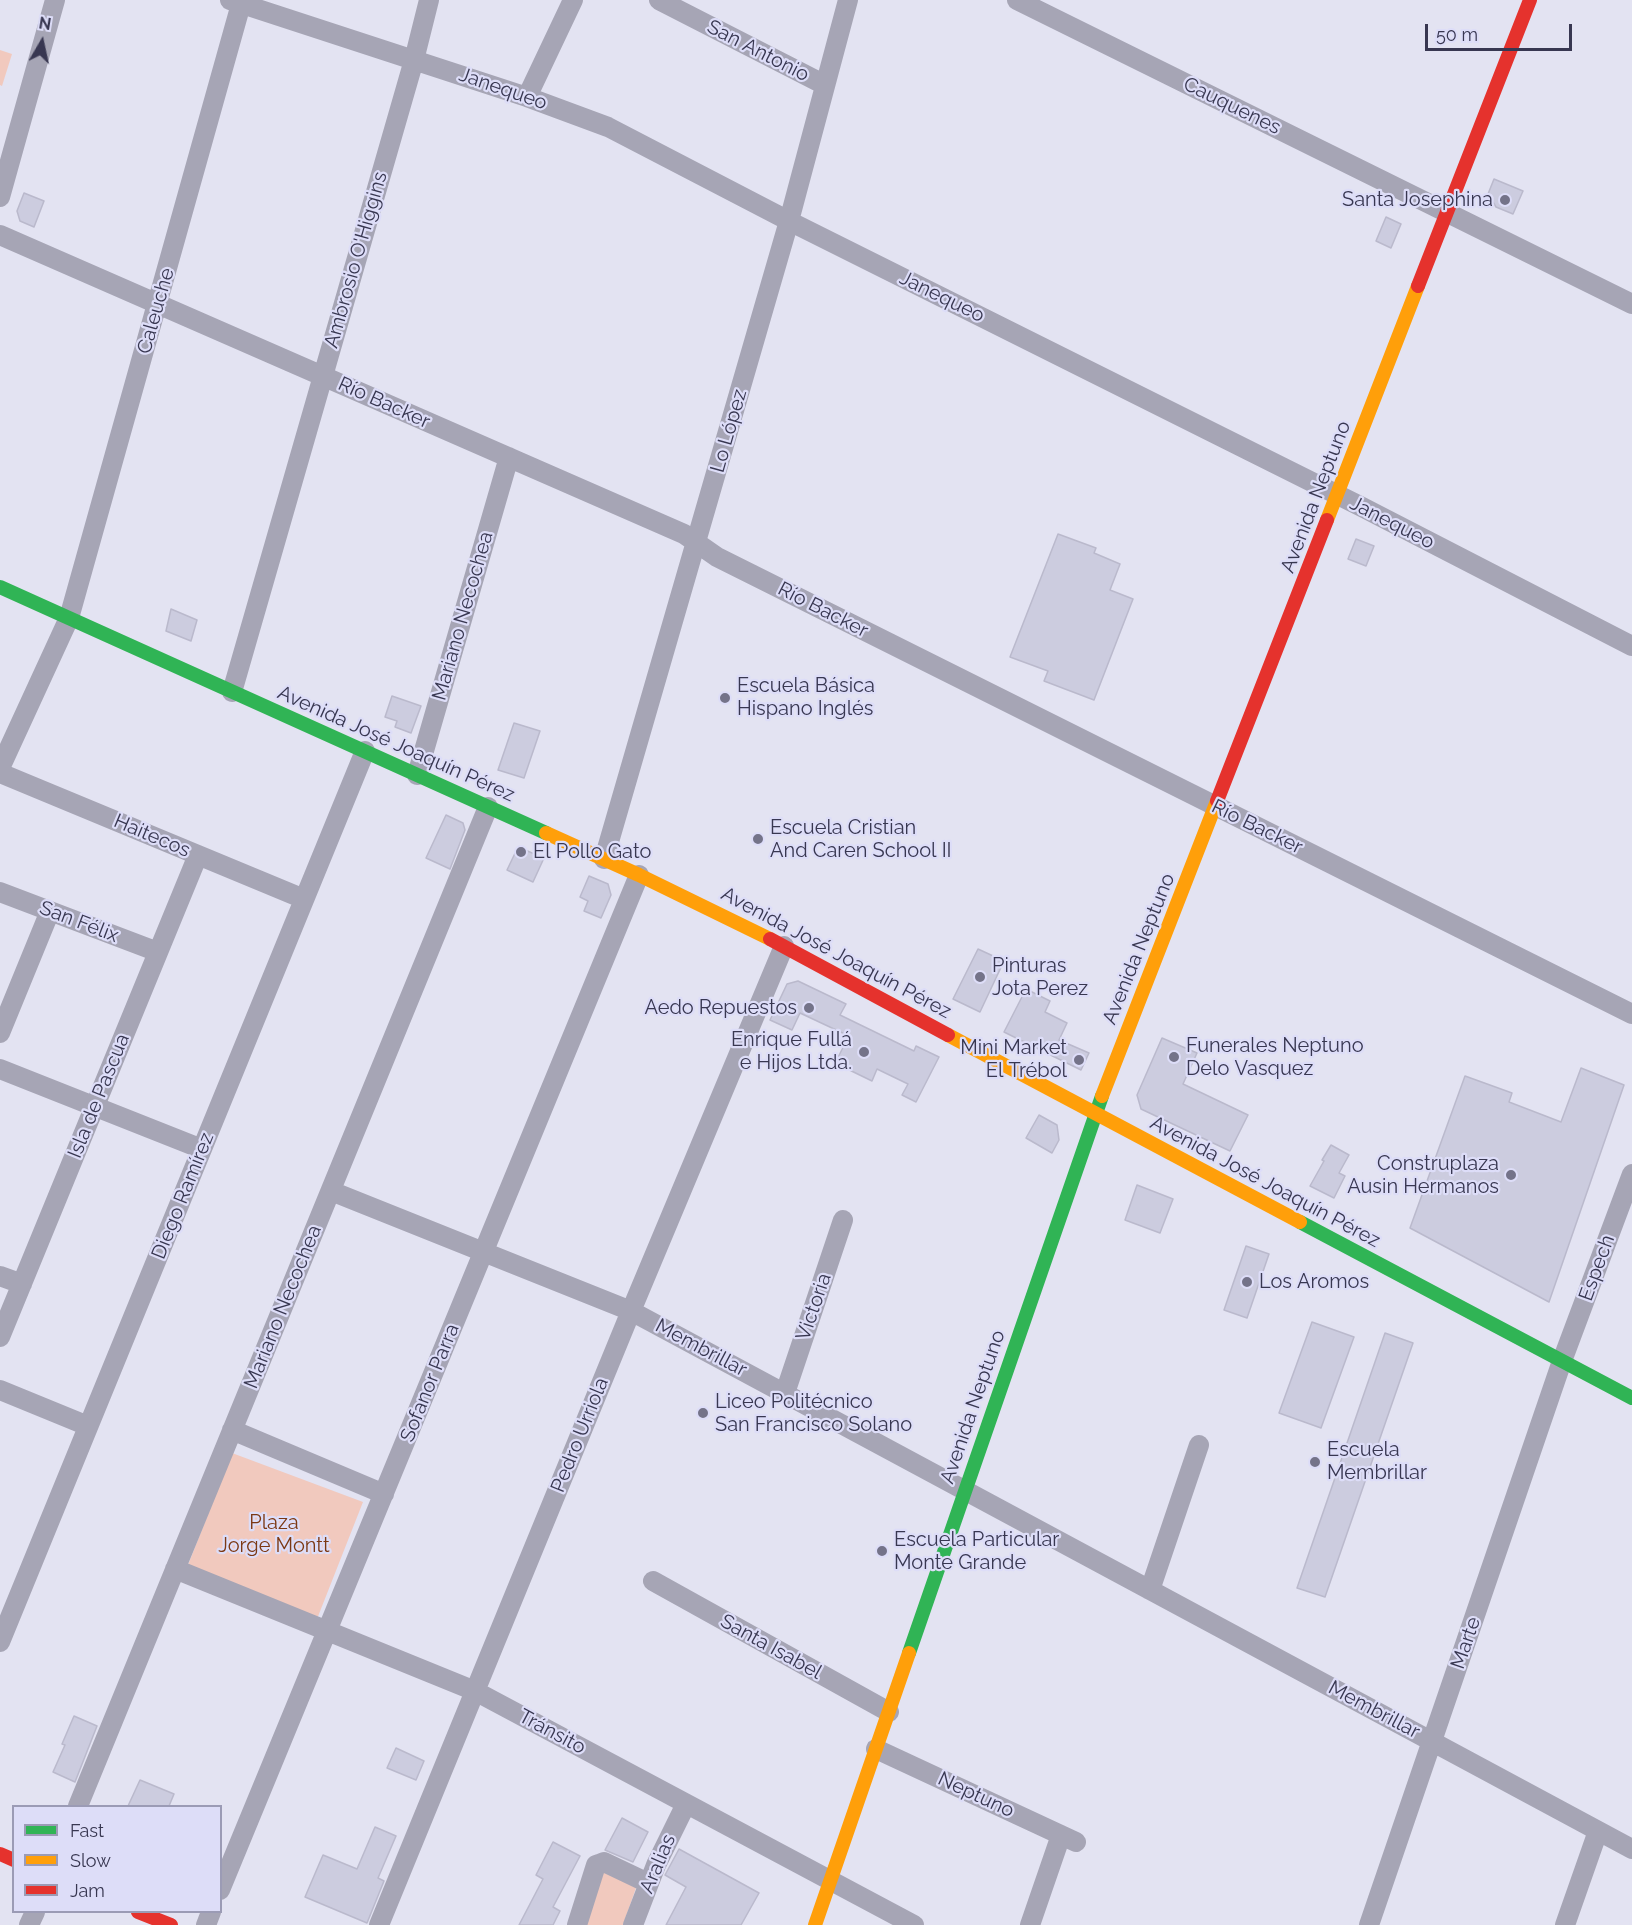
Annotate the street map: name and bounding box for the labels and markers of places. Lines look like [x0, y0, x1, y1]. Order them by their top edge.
place label: Santa Josephina [1342, 188, 1493, 212]
marker: Santa Josephina [1498, 193, 1512, 207]
place label: Escuela Básica Hispano Inglés [737, 674, 875, 721]
marker: Escuela Básica Hispano Inglés [718, 691, 732, 705]
place label: Escuela Cristian And Caren School II [770, 816, 952, 863]
marker: Escuela Cristian And Caren School II [751, 832, 765, 846]
place label: El Pollo Gato [533, 840, 651, 864]
marker: El Pollo Gato [514, 845, 528, 859]
place label: Pinturas Jota Perez [992, 954, 1088, 1001]
marker: Pinturas Jota Perez [973, 970, 987, 984]
place label: Aedo Repuestos [644, 996, 797, 1020]
marker: Aedo Repuestos [802, 1001, 816, 1015]
place label: Enrique Fullá e Hijos Ltda. [731, 1028, 852, 1075]
place label: Funerales Neptuno Delo Vasquez [1186, 1034, 1364, 1081]
place label: Mini Market El Trébol [960, 1036, 1067, 1083]
marker: Enrique Fullá e Hijos Ltda. [857, 1045, 871, 1059]
marker: Funerales Neptuno Delo Vasquez [1167, 1050, 1181, 1064]
marker: Mini Market El Trébol [1072, 1053, 1086, 1067]
place label: Construplaza Ausin Hermanos [1347, 1152, 1499, 1199]
marker: Construplaza Ausin Hermanos [1504, 1168, 1518, 1182]
place label: Los Aromos [1259, 1270, 1369, 1294]
marker: Los Aromos [1240, 1275, 1254, 1289]
place label: Liceo Politécnico San Francisco Solano [715, 1390, 912, 1437]
marker: Liceo Politécnico San Francisco Solano [696, 1406, 710, 1420]
place label: Escuela Membrillar [1327, 1438, 1427, 1485]
marker: Escuela Membrillar [1308, 1455, 1322, 1469]
place label: Escuela Particular Monte Grande [894, 1528, 1059, 1575]
marker: Escuela Particular Monte Grande [875, 1544, 889, 1558]

